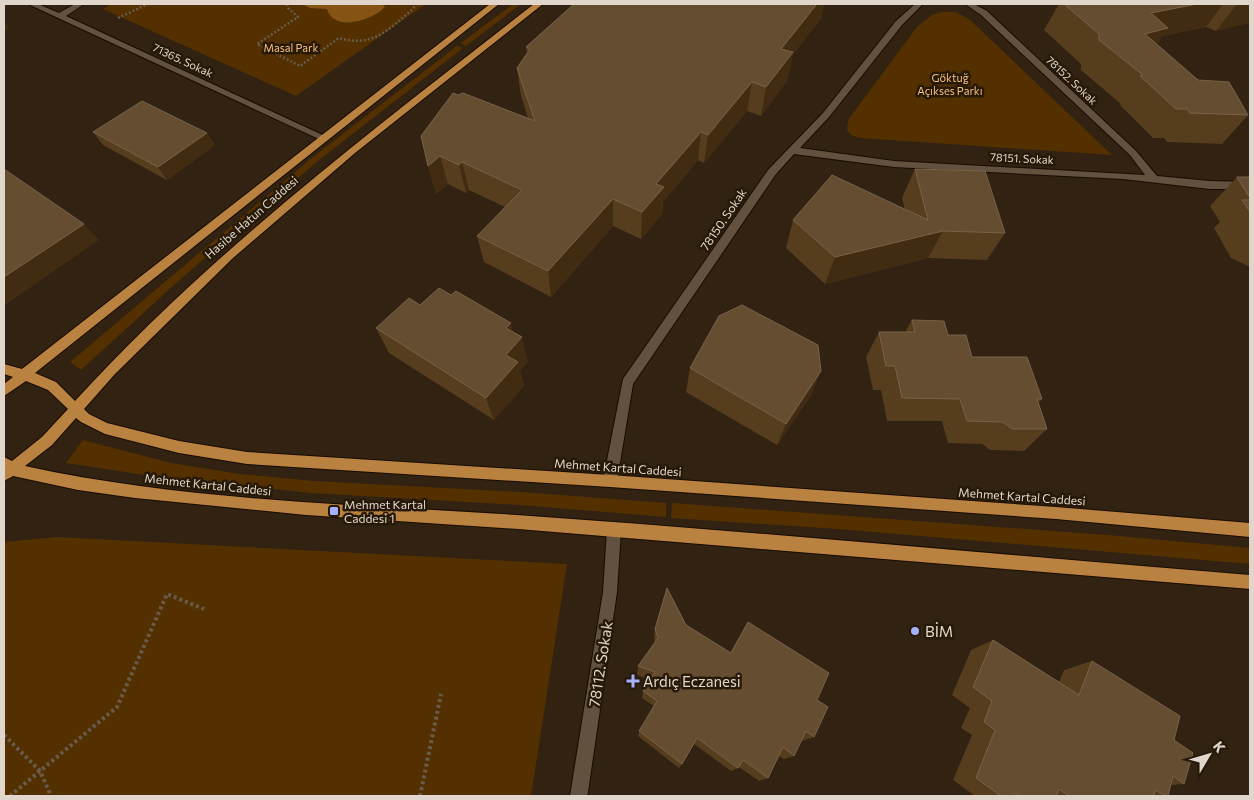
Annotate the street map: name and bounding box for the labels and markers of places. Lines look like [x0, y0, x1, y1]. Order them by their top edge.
place label: Mehmet Kartal Caddesi 1 [344, 497, 426, 525]
marker: Mehmet Kartal Caddesi 1 [328, 505, 340, 517]
place label: BİM [925, 622, 953, 640]
marker: BİM [909, 625, 921, 637]
place label: Ardıç Eczanesi [643, 672, 741, 690]
marker: Ardıç Eczanesi [627, 675, 639, 687]

